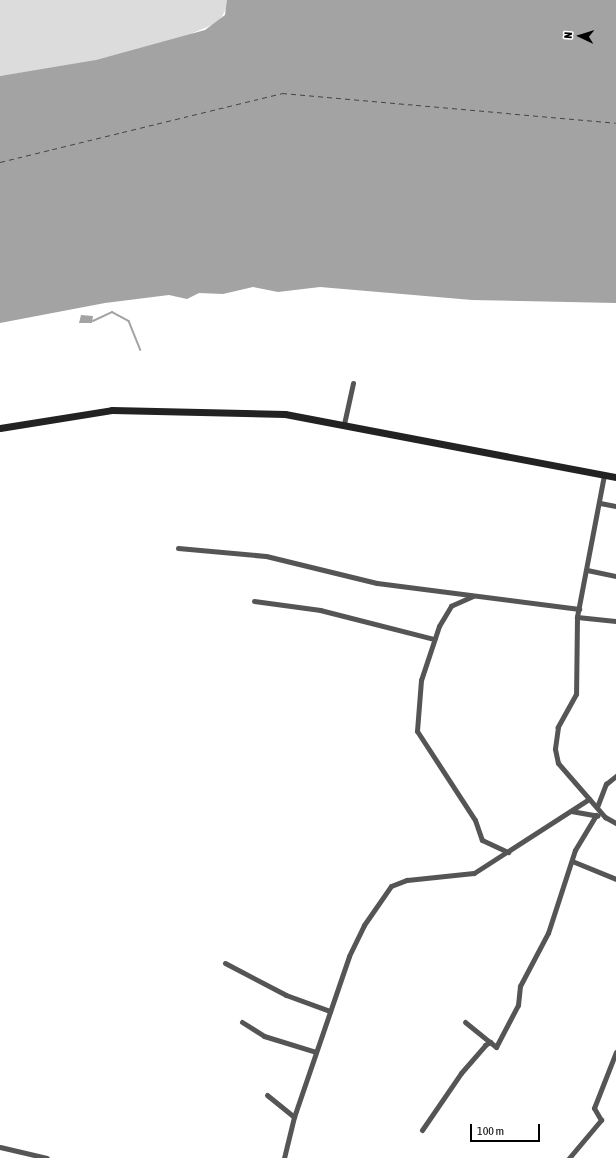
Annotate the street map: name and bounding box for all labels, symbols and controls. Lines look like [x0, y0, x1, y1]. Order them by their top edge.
north arrow [560, 16, 600, 56]
text: N [562, 32, 574, 39]
scale bar [472, 1116, 542, 1142]
text: 100 m [477, 1124, 504, 1138]

